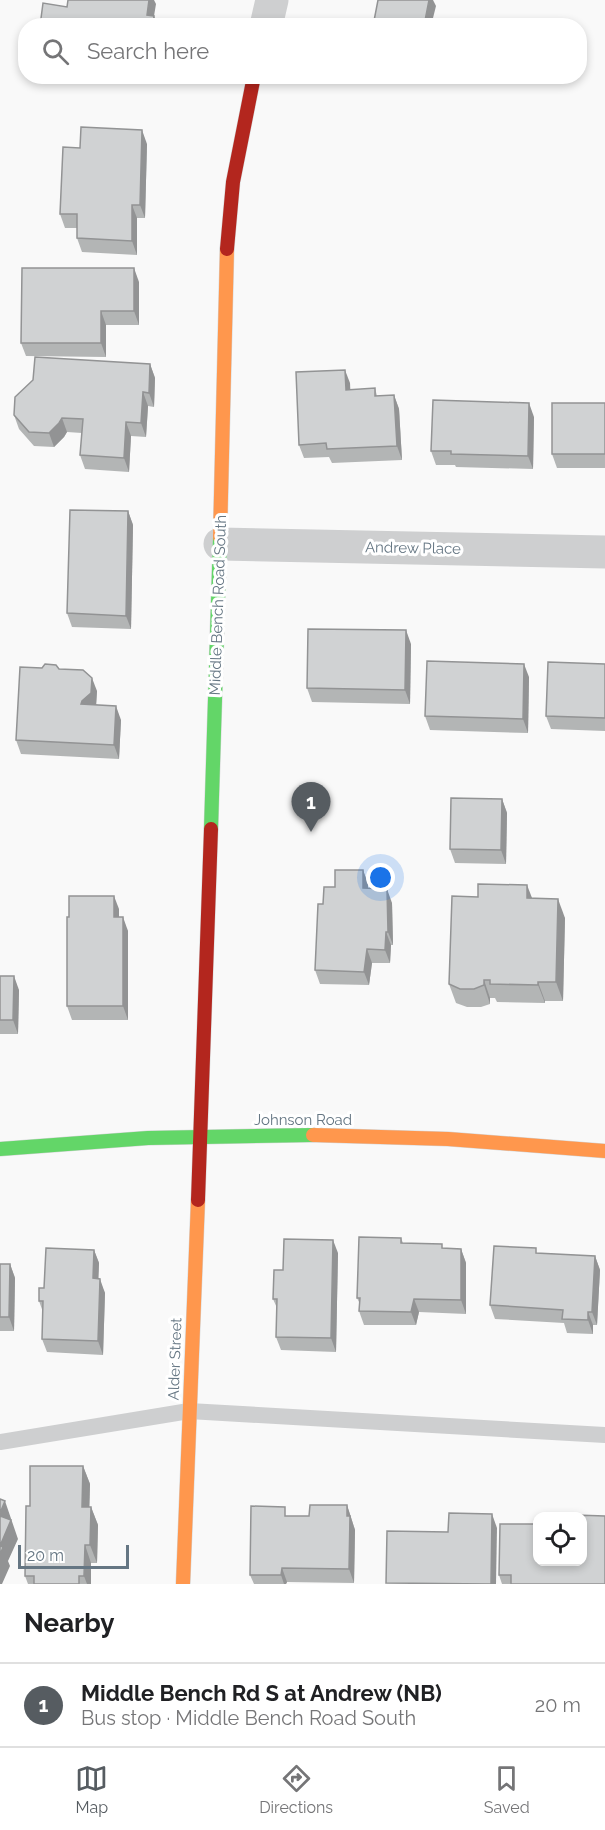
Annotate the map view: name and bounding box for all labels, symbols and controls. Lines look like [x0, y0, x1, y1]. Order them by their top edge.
search box [18, 18, 587, 84]
icon: search [39, 35, 72, 68]
text: Search here [87, 38, 209, 64]
street label: Middle Bench Road South [206, 514, 230, 696]
street label: Andrew Place [365, 538, 461, 558]
pin: 1 [292, 782, 330, 832]
your location [366, 863, 395, 892]
street label: Johnson Road [254, 1111, 352, 1129]
street label: Alder Street [165, 1317, 185, 1401]
map controls [533, 1512, 587, 1566]
button: locate [533, 1512, 587, 1566]
scale bar [18, 1542, 129, 1570]
text: 20 m [27, 1546, 64, 1565]
text: Nearby [24, 1608, 114, 1638]
text: Middle Bench Rd S at Andrew (NB) [81, 1680, 442, 1706]
text: 1 [39, 1693, 48, 1717]
text: 20 m [535, 1693, 581, 1717]
text: Bus stop · Middle Bench Road South [81, 1706, 416, 1730]
tab: Map [75, 1762, 108, 1817]
tab: Directions [259, 1762, 333, 1817]
tab: Saved [484, 1762, 530, 1817]

